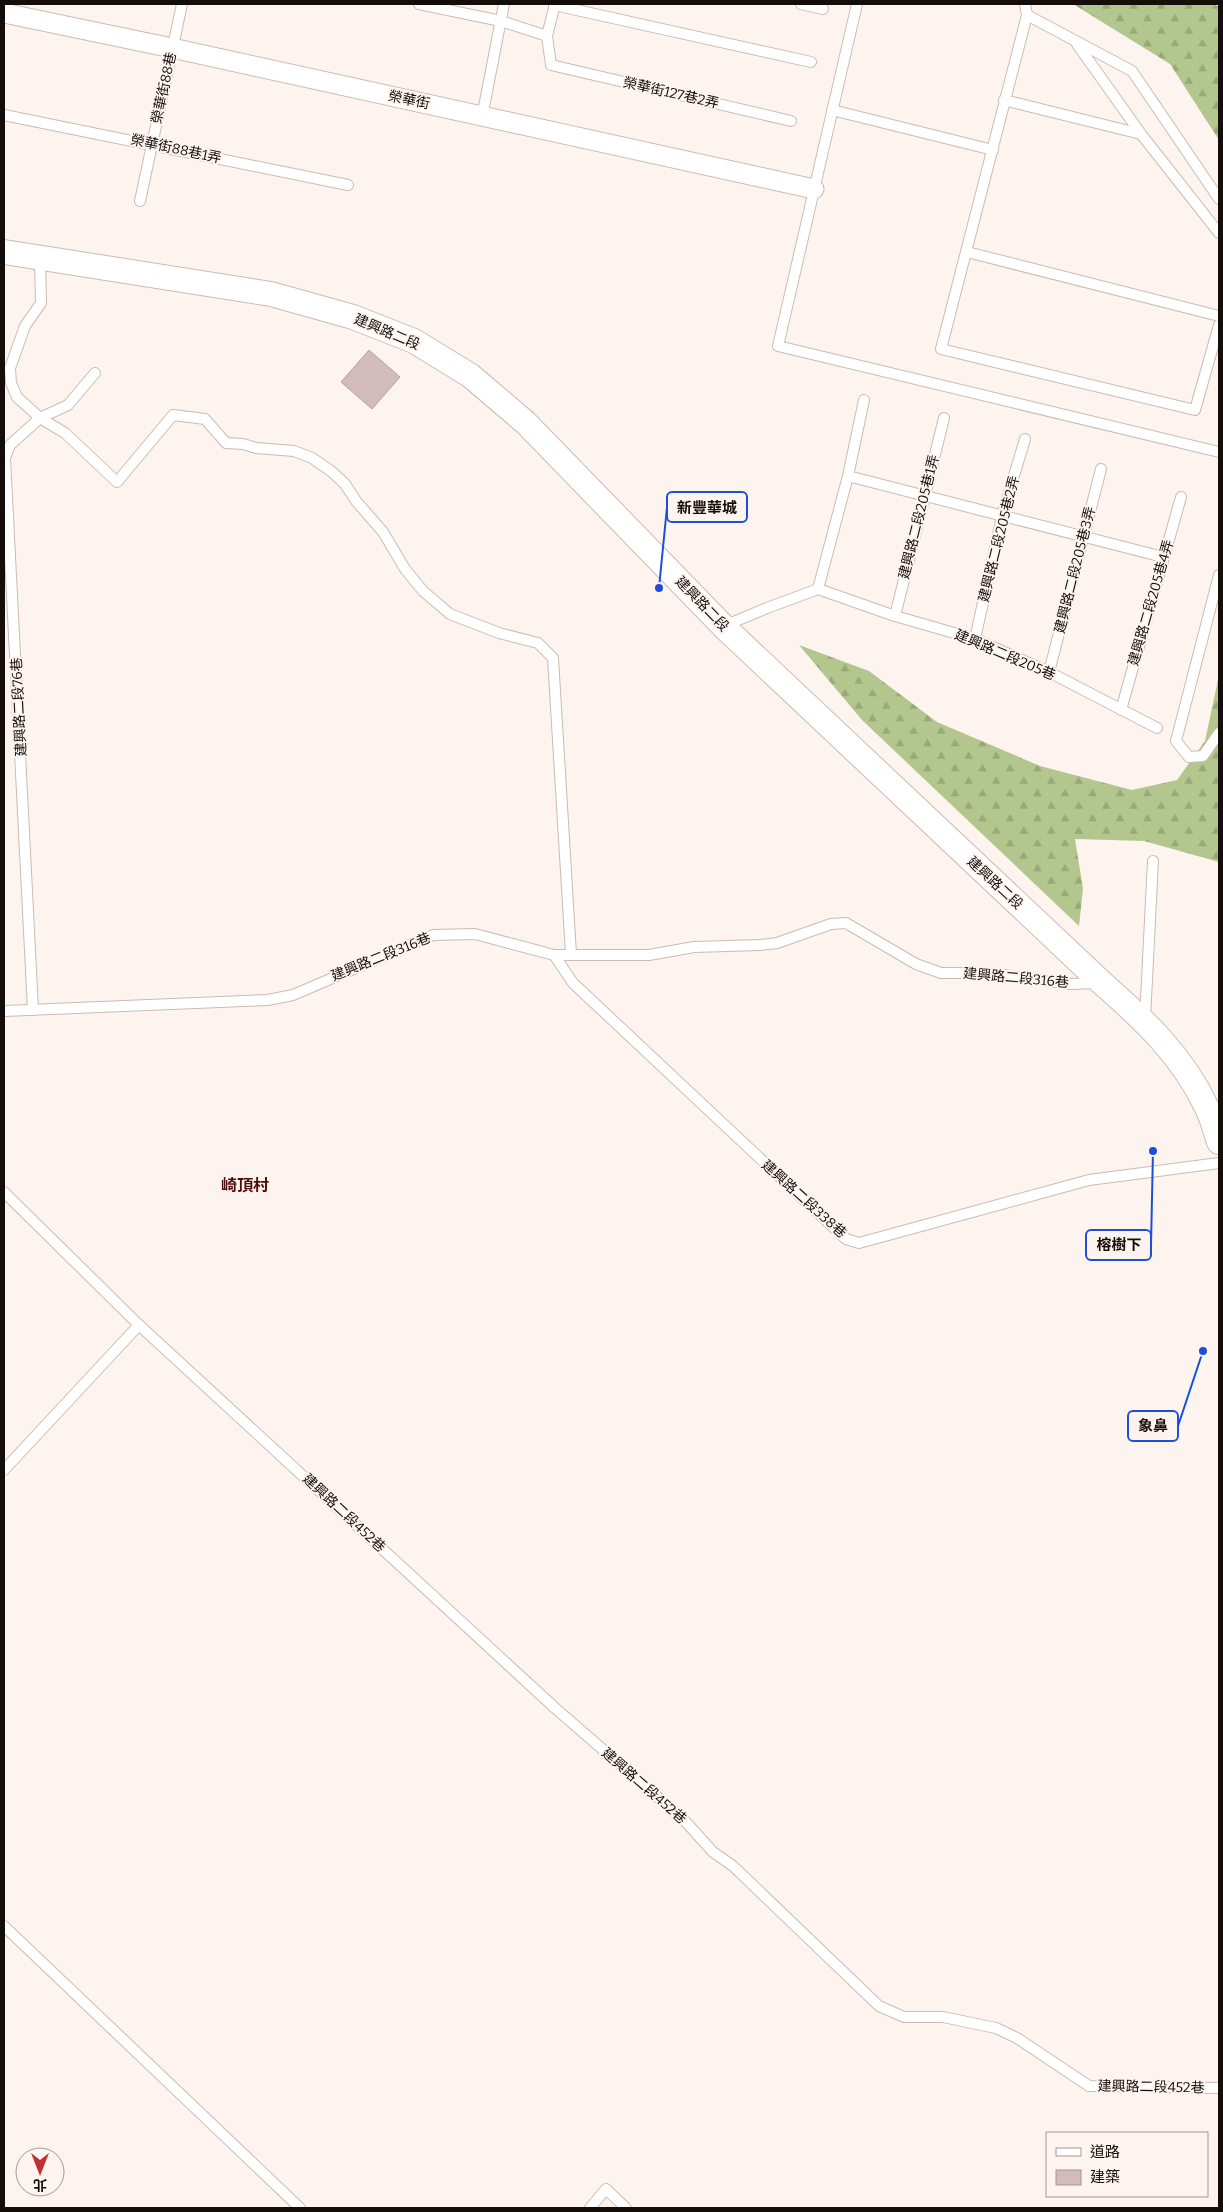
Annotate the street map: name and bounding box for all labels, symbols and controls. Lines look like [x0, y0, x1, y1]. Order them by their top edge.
street label: 榮華街88巷 [148, 51, 180, 125]
street label: 榮華街127巷2弄 [621, 74, 721, 112]
street label: 榮華街 [387, 87, 431, 113]
street label: 榮華街88巷1弄 [129, 131, 223, 167]
street label: 建興路二段 [351, 311, 423, 353]
street label: 建興路二段205巷1弄 [895, 453, 943, 581]
street label: 建興路二段205巷2弄 [975, 474, 1023, 604]
callout: 新豐華城 [667, 492, 747, 522]
text: 新豐華城 [677, 499, 737, 517]
street label: 建興路二段205巷3弄 [1051, 505, 1099, 635]
street label: 建興路二段205巷4弄 [1125, 538, 1177, 668]
street label: 建興路二段 [672, 573, 732, 635]
street label: 建興路二段205巷 [952, 626, 1058, 684]
street label: 建興路二段76巷 [8, 657, 30, 757]
street label: 建興路二段 [964, 853, 1026, 913]
street label: 建興路二段316巷 [329, 929, 433, 985]
street label: 建興路二段316巷 [963, 965, 1069, 991]
street label: 建興路二段338巷 [758, 1157, 850, 1241]
district label: 崎頂村 [221, 1176, 269, 1195]
callout: 榕樹下 [1086, 1230, 1151, 1260]
text: 榕樹下 [1096, 1236, 1142, 1254]
callout: 象鼻 [1128, 1411, 1178, 1441]
text: 象鼻 [1138, 1417, 1168, 1435]
street label: 建興路二段452巷 [299, 1470, 389, 1556]
street label: 建興路二段452巷 [598, 1744, 690, 1828]
street label: 建興路二段452巷 [1097, 2078, 1205, 2096]
legend [1046, 2132, 1208, 2197]
text: 道路 [1090, 2143, 1120, 2161]
north arrow [15, 2147, 65, 2197]
text: 建築 [1090, 2168, 1120, 2186]
text: 北 [33, 2176, 47, 2193]

